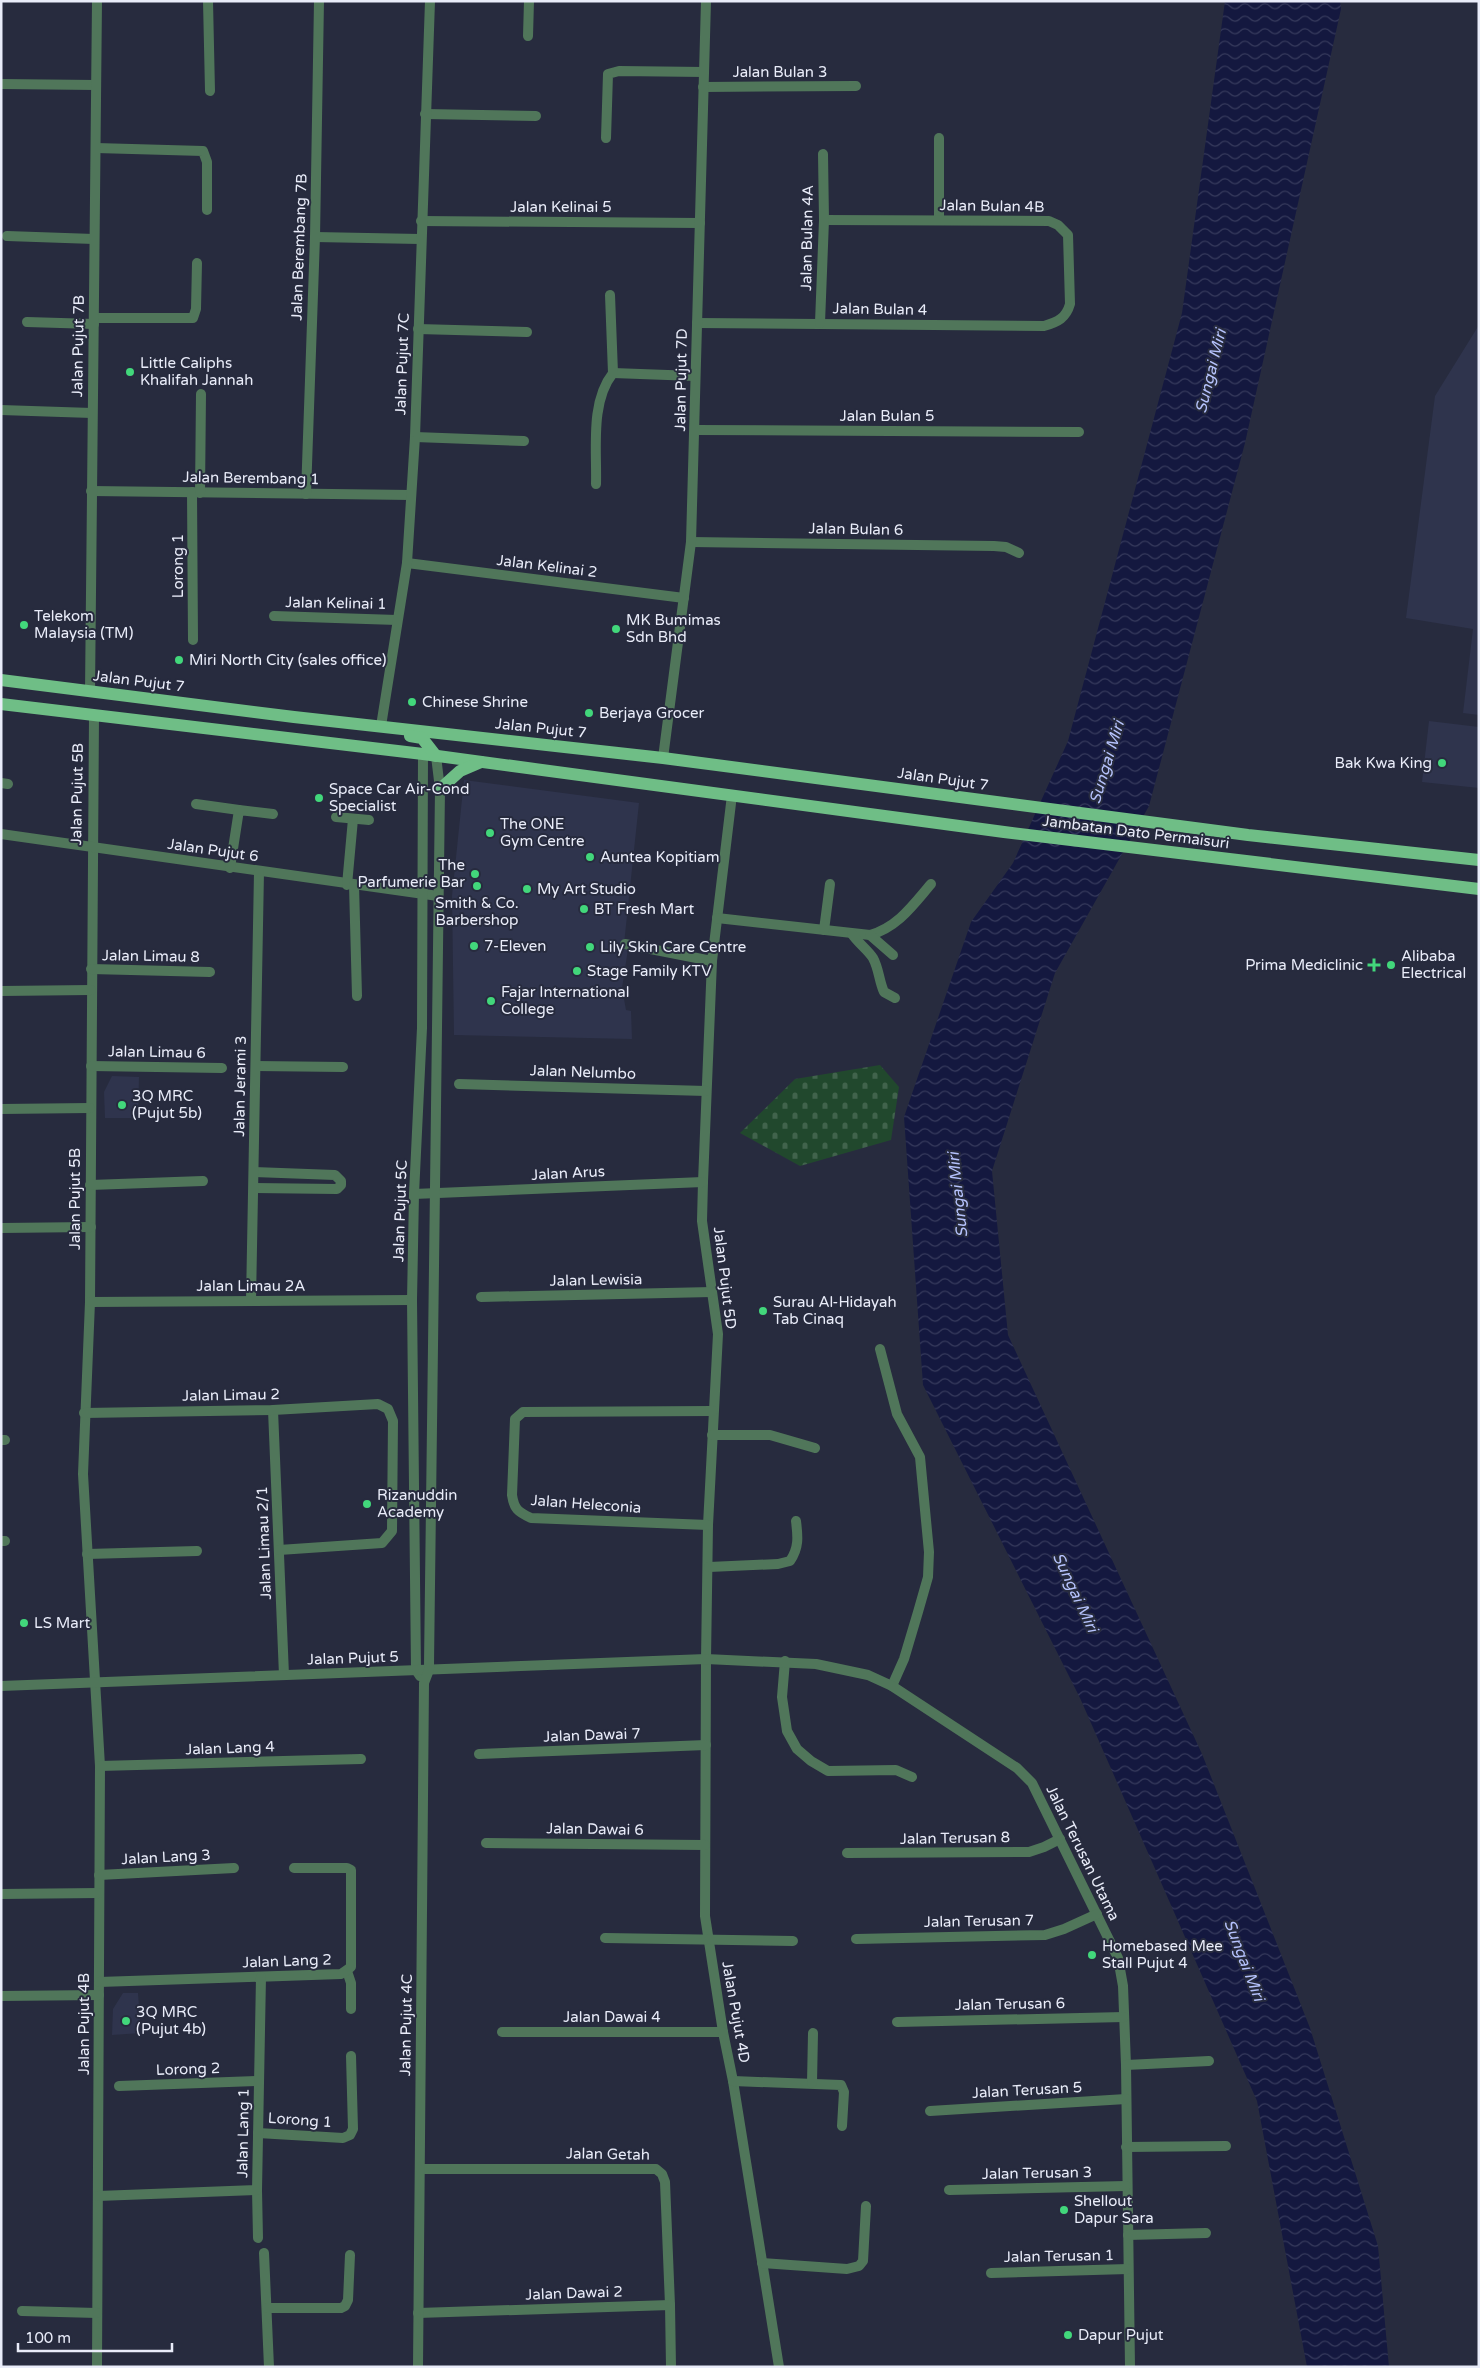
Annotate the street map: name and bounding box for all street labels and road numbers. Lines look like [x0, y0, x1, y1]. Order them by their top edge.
street label: Jalan Bulan 3 [733, 63, 827, 81]
street label: Jalan Berembang 7B [287, 173, 311, 321]
street label: Jalan Bulan 4A [797, 185, 817, 291]
street label: Jalan Bulan 4B [939, 196, 1045, 216]
street label: Jalan Kelinai 5 [510, 198, 612, 216]
street label: Jalan Pujut 7B [68, 295, 88, 397]
street label: Jalan Bulan 4 [833, 299, 927, 319]
street label: Jalan Pujut 7C [391, 313, 413, 415]
street label: Jalan Pujut 7D [671, 328, 691, 432]
street label: Jalan Bulan 5 [840, 407, 934, 425]
street label: Jalan Berembang 1 [182, 468, 320, 488]
street label: Jalan Bulan 6 [809, 519, 903, 539]
street label: Lorong 1 [169, 534, 187, 598]
street label: Jalan Kelinai 2 [496, 551, 598, 581]
street label: Jalan Kelinai 1 [285, 593, 387, 613]
street label: Jalan Pujut 7 [92, 666, 186, 696]
street label: Jalan Pujut 7 [494, 714, 588, 742]
street label: Jalan Pujut 5B [67, 743, 87, 845]
street label: Jalan Pujut 7 [896, 764, 990, 794]
street label: Jambatan Dato Permaisuri [1042, 812, 1230, 852]
street label: Jalan Pujut 6 [166, 835, 260, 865]
street label: Jalan Limau 8 [102, 946, 200, 966]
street label: Jalan Jerami 3 [230, 1035, 250, 1137]
street label: Jalan Limau 6 [108, 1042, 206, 1062]
street label: Jalan Nelumbo [530, 1061, 636, 1083]
street label: Jalan Pujut 5B [66, 1148, 84, 1250]
street label: Jalan Pujut 5C [389, 1160, 411, 1262]
street label: Jalan Arus [531, 1162, 605, 1184]
street label: Jalan Pujut 5D [710, 1226, 740, 1330]
street label: Jalan Lewisia [550, 1270, 642, 1290]
street label: Jalan Limau 2A [197, 1277, 305, 1295]
street label: Jalan Limau 2 [182, 1385, 280, 1405]
street label: Jalan Limau 2/1 [253, 1486, 275, 1600]
street label: Jalan Heleconia [530, 1491, 642, 1517]
street label: Jalan Pujut 5 [307, 1647, 399, 1669]
street label: Jalan Dawai 7 [543, 1724, 641, 1746]
street label: Jalan Lang 4 [185, 1737, 275, 1759]
street label: Jalan Terusan Utama [1042, 1782, 1124, 1924]
street label: Jalan Dawai 6 [546, 1819, 644, 1839]
street label: Jalan Terusan 8 [900, 1828, 1010, 1848]
street label: Jalan Lang 3 [121, 1846, 211, 1868]
street label: Jalan Terusan 7 [924, 1911, 1034, 1931]
street label: Jalan Lang 2 [242, 1950, 332, 1972]
street label: Jalan Pujut 4D [718, 1960, 754, 2064]
street label: Jalan Pujut 4B [75, 1973, 93, 2075]
street label: Jalan Pujut 4C [396, 1974, 416, 2076]
street label: Jalan Terusan 6 [955, 1994, 1065, 2014]
street label: Jalan Dawai 4 [563, 2008, 661, 2026]
street label: Lorong 2 [156, 2059, 220, 2079]
street label: Jalan Terusan 5 [971, 2078, 1083, 2102]
street label: Jalan Lang 1 [233, 2088, 253, 2178]
street label: Lorong 1 [267, 2109, 333, 2131]
street label: Jalan Getah [566, 2144, 650, 2164]
street label: Jalan Terusan 3 [982, 2163, 1092, 2183]
street label: Jalan Terusan 1 [1004, 2246, 1114, 2266]
street label: Jalan Dawai 2 [525, 2282, 623, 2304]

